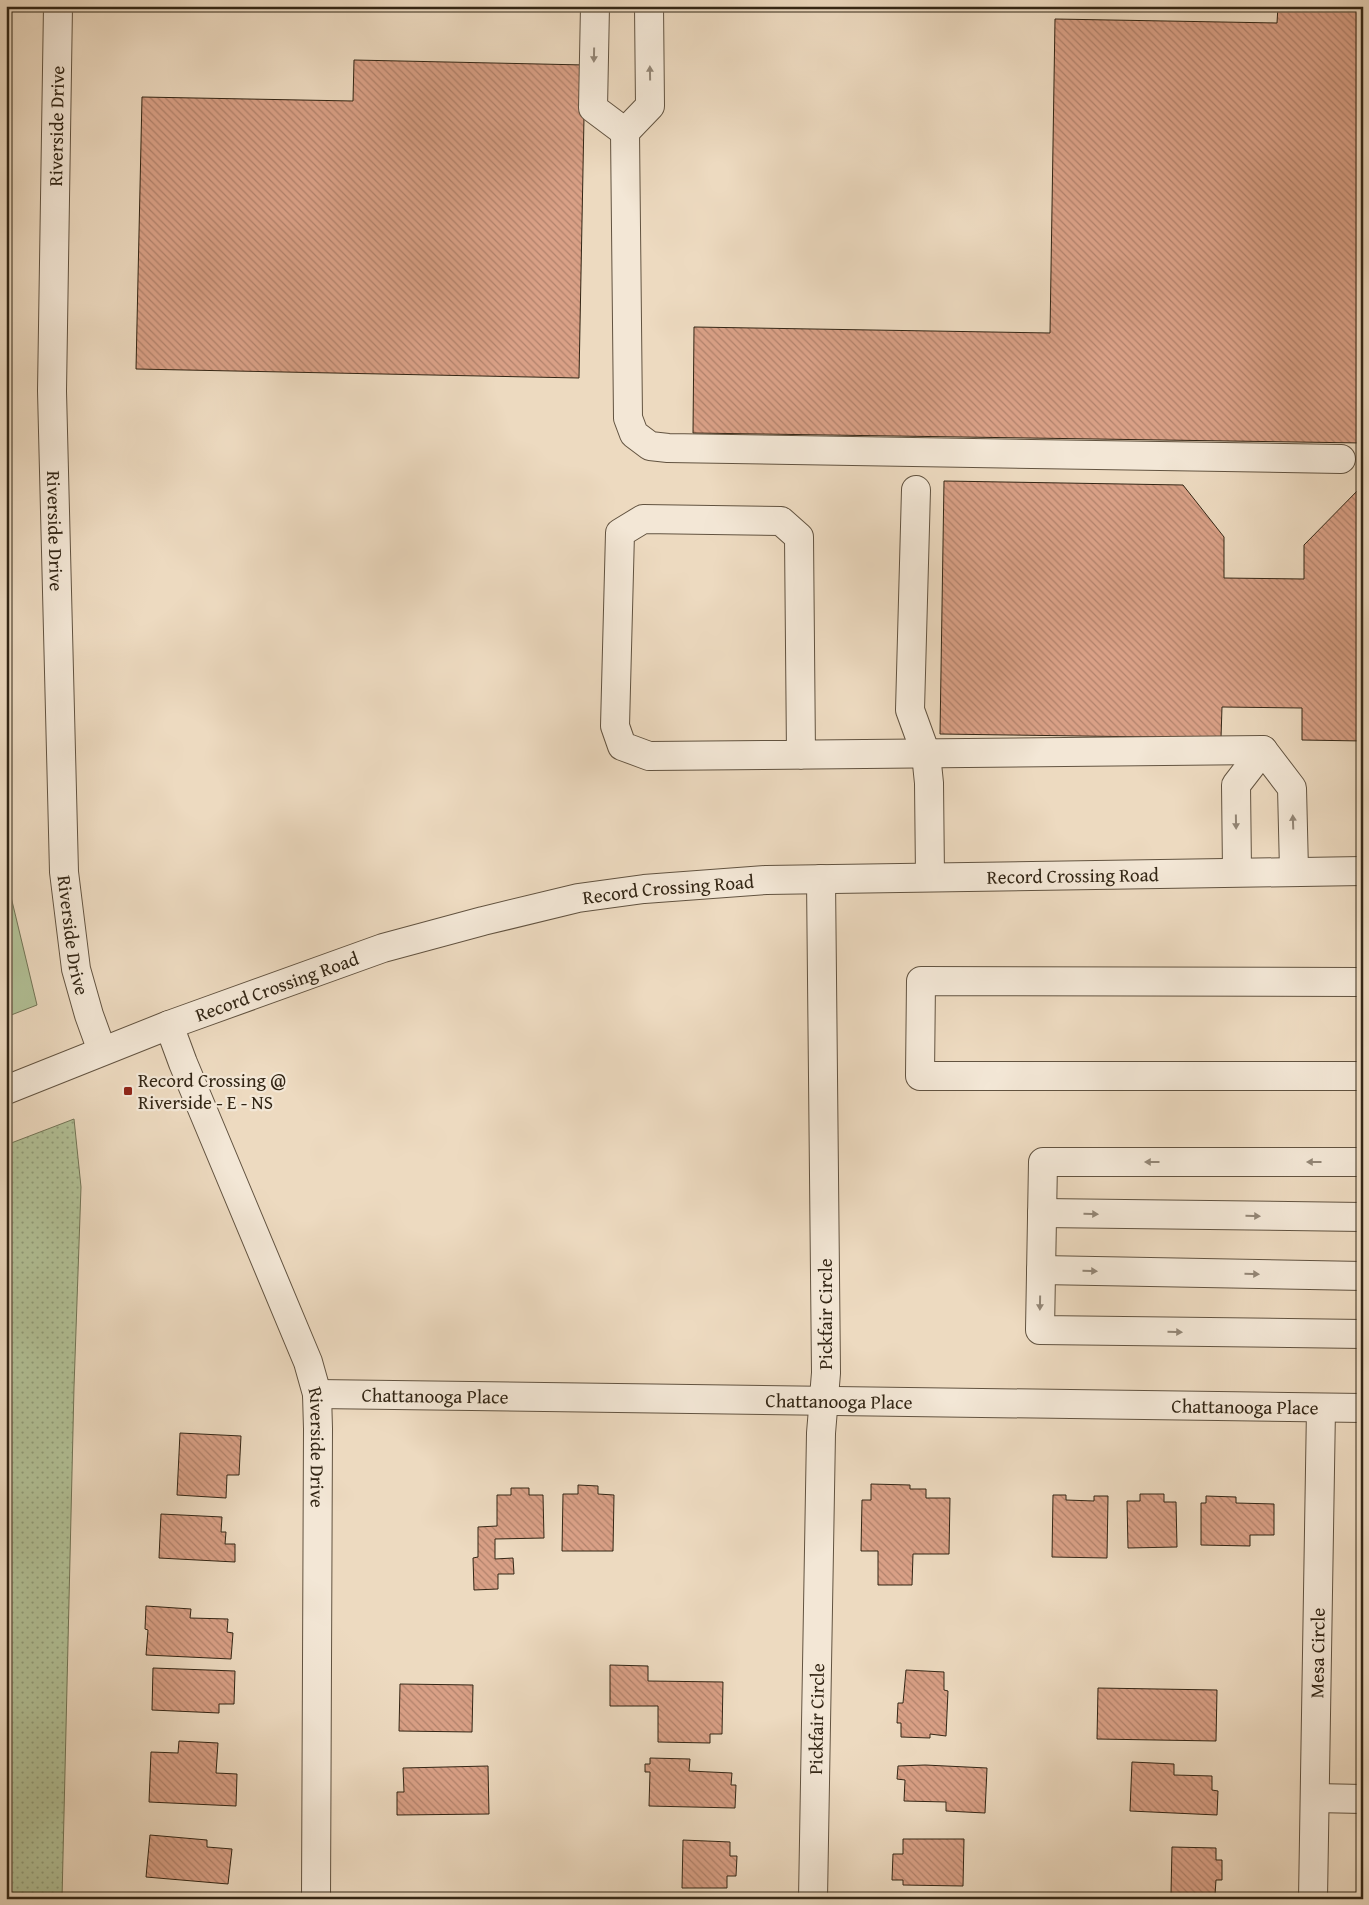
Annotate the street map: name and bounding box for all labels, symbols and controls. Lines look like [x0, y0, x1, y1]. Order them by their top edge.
one-way arrow [590, 47, 598, 63]
one-way arrow [646, 64, 654, 80]
street label: Riverside Drive [41, 65, 71, 187]
street label: Riverside Drive [40, 470, 71, 592]
one-way arrow [1289, 813, 1297, 829]
one-way arrow [1233, 814, 1241, 830]
street label: Record Crossing Road [987, 860, 1160, 891]
street label: Record Crossing Road [581, 867, 756, 911]
street label: Riverside Drive [51, 874, 97, 998]
street label: Record Crossing Road [191, 944, 363, 1029]
place label: Record Crossing @ Riverside - E - NS [138, 1066, 286, 1116]
marker: Record Crossing @ Riverside - E - NS [122, 1085, 134, 1097]
one-way arrow [1143, 1158, 1159, 1166]
one-way arrow [1306, 1158, 1322, 1166]
one-way arrow [1083, 1210, 1099, 1218]
one-way arrow [1245, 1212, 1261, 1220]
street label: Pickfair Circle [811, 1258, 839, 1370]
one-way arrow [1082, 1267, 1098, 1275]
one-way arrow [1244, 1270, 1260, 1278]
one-way arrow [1036, 1295, 1044, 1311]
one-way arrow [1167, 1328, 1183, 1336]
street label: Chattanooga Place [361, 1381, 509, 1411]
street label: Riverside Drive [302, 1383, 332, 1508]
street label: Chattanooga Place [765, 1386, 913, 1416]
street label: Chattanooga Place [1171, 1391, 1319, 1421]
street label: Mesa Circle [1302, 1607, 1332, 1699]
street label: Pickfair Circle [801, 1663, 831, 1775]

